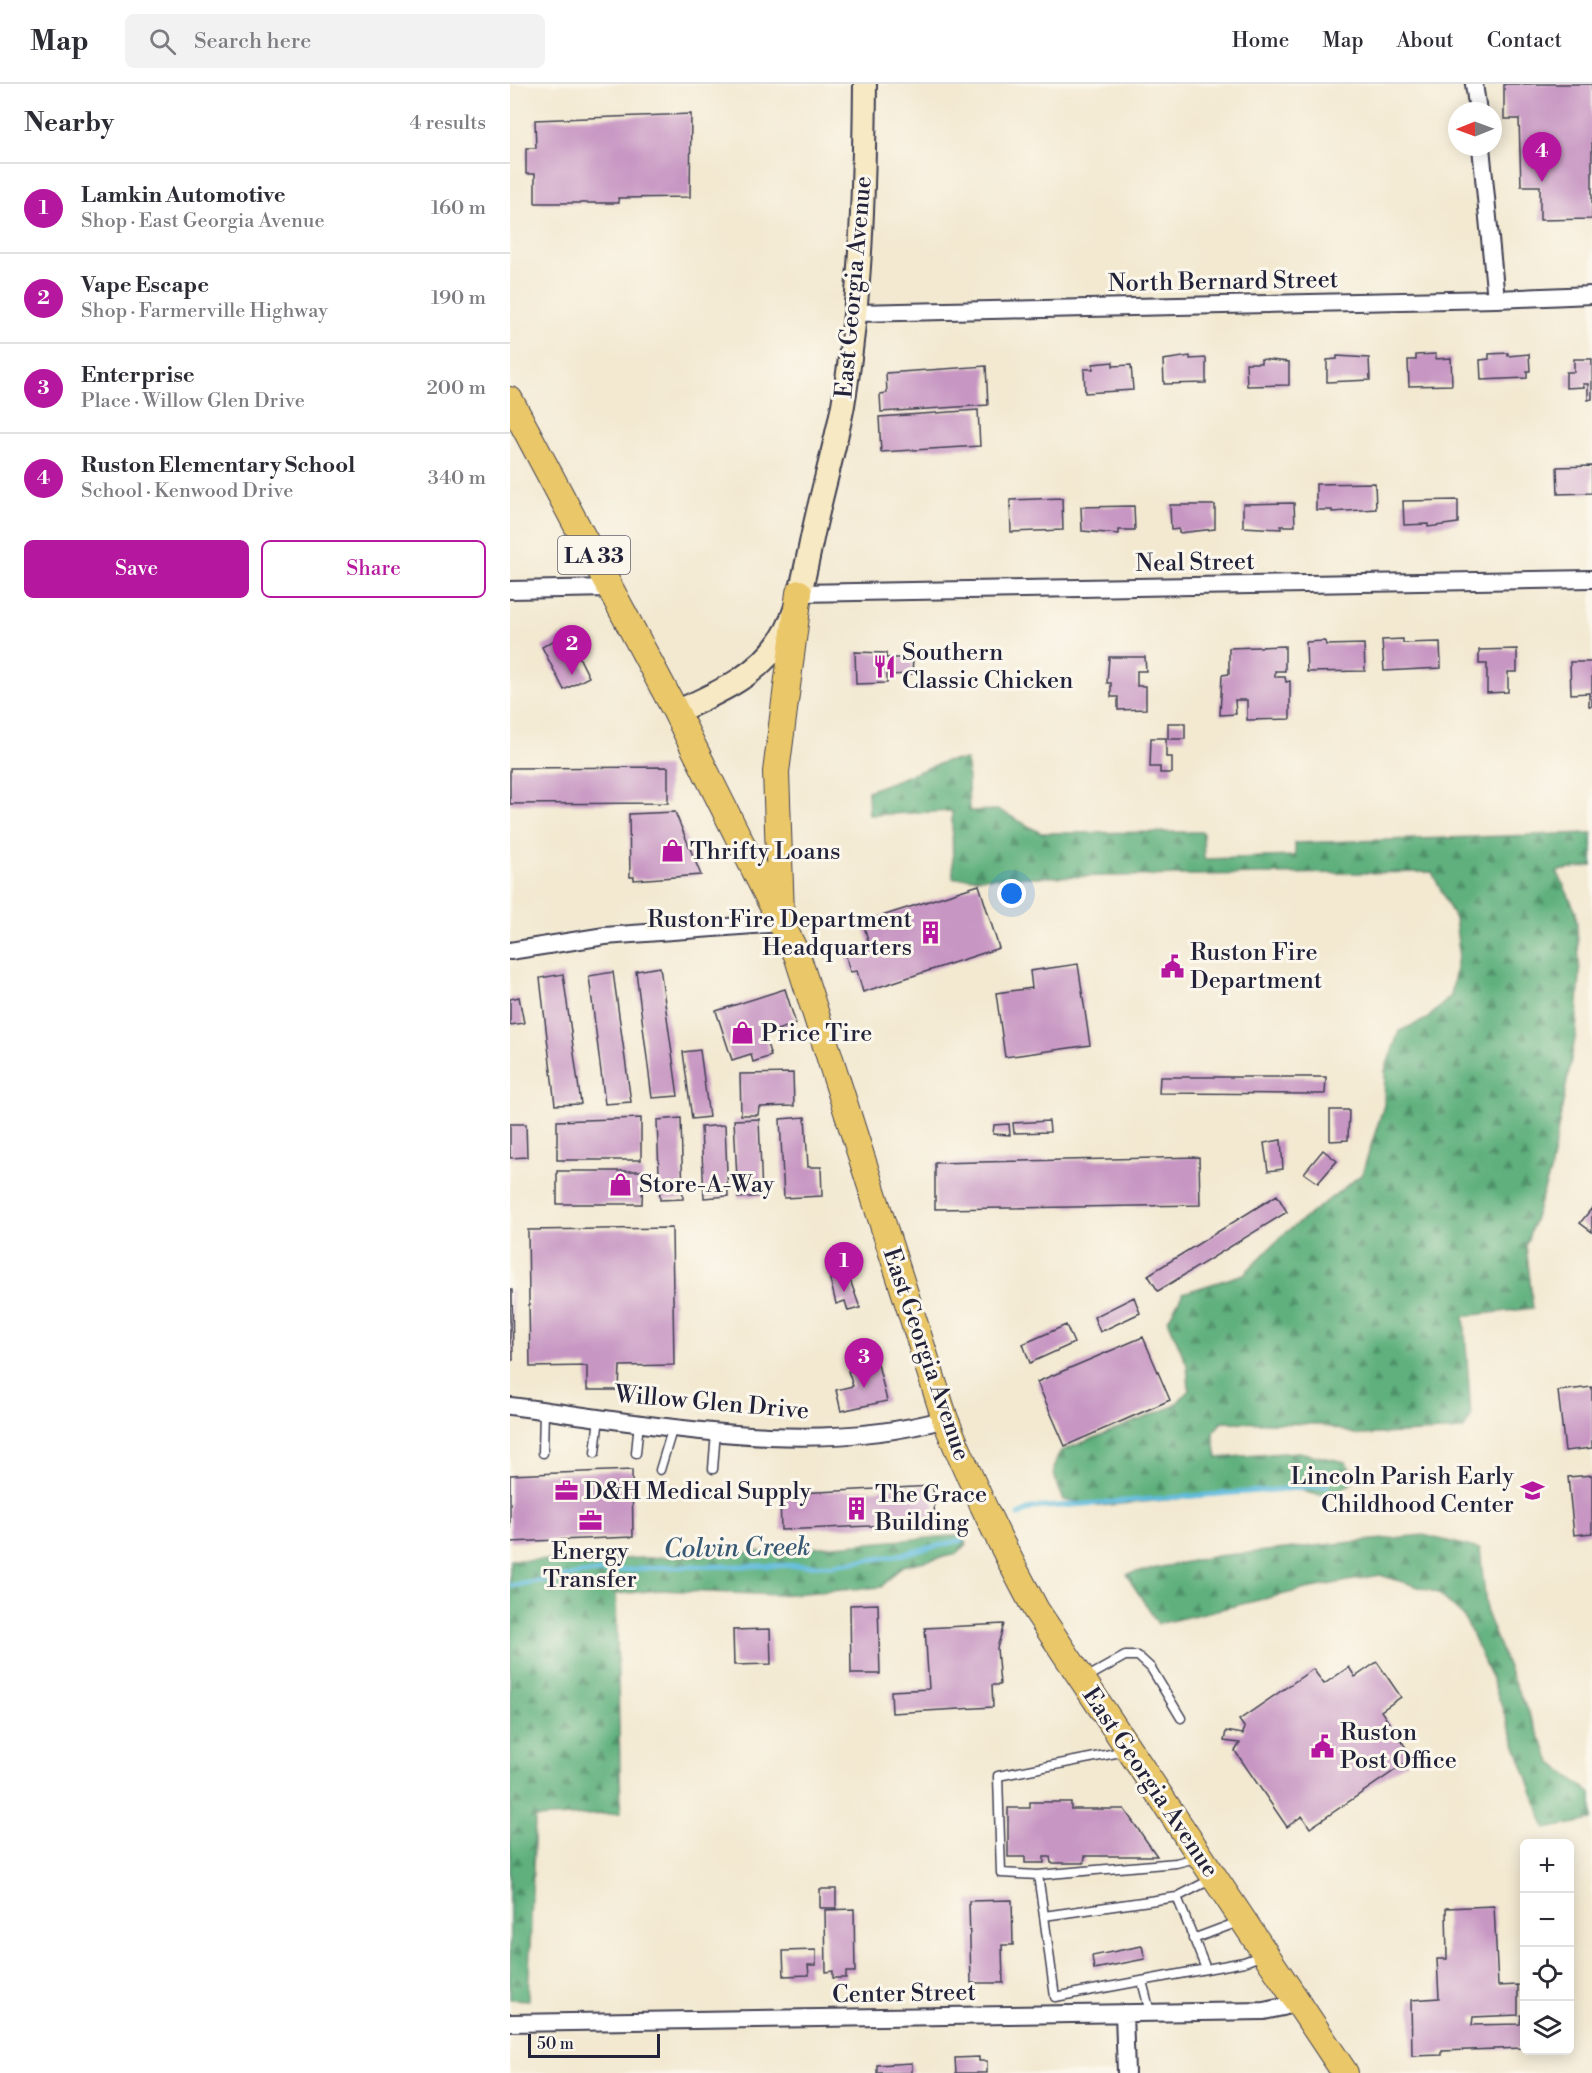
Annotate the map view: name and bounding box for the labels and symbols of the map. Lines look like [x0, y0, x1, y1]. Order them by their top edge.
north arrow [1448, 102, 1502, 156]
pin: 4 [1522, 132, 1562, 182]
street label: East Georgia Avenue [829, 175, 879, 399]
street label: North Bernard Street [1108, 265, 1339, 299]
road number: LA 33 [558, 536, 630, 574]
street label: Neal Street [1135, 547, 1255, 579]
pin: 2 [552, 626, 592, 675]
place label: Southern Classic Chicken [902, 638, 1073, 696]
restaurant icon: Southern Classic Chicken [871, 653, 897, 679]
place label: Thrifty Loans [690, 837, 841, 867]
shop icon: Thrifty Loans [659, 838, 685, 864]
your location [997, 879, 1026, 908]
place label: Ruston Fire Department Headquarters [647, 905, 912, 963]
building icon: Ruston Fire Department Headquarters [917, 920, 943, 946]
place label: Ruston Fire Department [1190, 938, 1323, 996]
public building icon: Ruston Fire Department [1159, 953, 1185, 979]
place label: Price Tire [761, 1019, 872, 1049]
shop icon: Price Tire [730, 1020, 756, 1046]
place label: Store-A-Way [639, 1170, 775, 1200]
shop icon: Store-A-Way [608, 1171, 634, 1197]
pin: 1 [824, 1242, 864, 1292]
street label: East Georgia Avenue [876, 1244, 977, 1465]
pin: 3 [844, 1338, 884, 1388]
street label: Willow Glen Drive [613, 1379, 810, 1426]
place label: Lincoln Parish Early Childhood Center [1291, 1462, 1514, 1520]
place label: D&H Medical Supply [584, 1477, 812, 1507]
school or university icon: Lincoln Parish Early Childhood Center [1519, 1477, 1545, 1503]
office icon: D&H Medical Supply [553, 1478, 579, 1504]
place label: The Grace Building [874, 1480, 987, 1538]
building icon: The Grace Building [844, 1495, 870, 1521]
office icon: Energy Transfer [577, 1508, 603, 1534]
water label: Colvin Creek [663, 1531, 811, 1565]
place label: Energy Transfer [543, 1537, 637, 1595]
street label: East Georgia Avenue [1075, 1682, 1225, 1883]
place label: Ruston Post Office [1340, 1718, 1457, 1776]
public building icon: Ruston Post Office [1309, 1733, 1335, 1759]
street label: Center Street [832, 1978, 977, 2010]
scale bar [528, 2031, 660, 2058]

